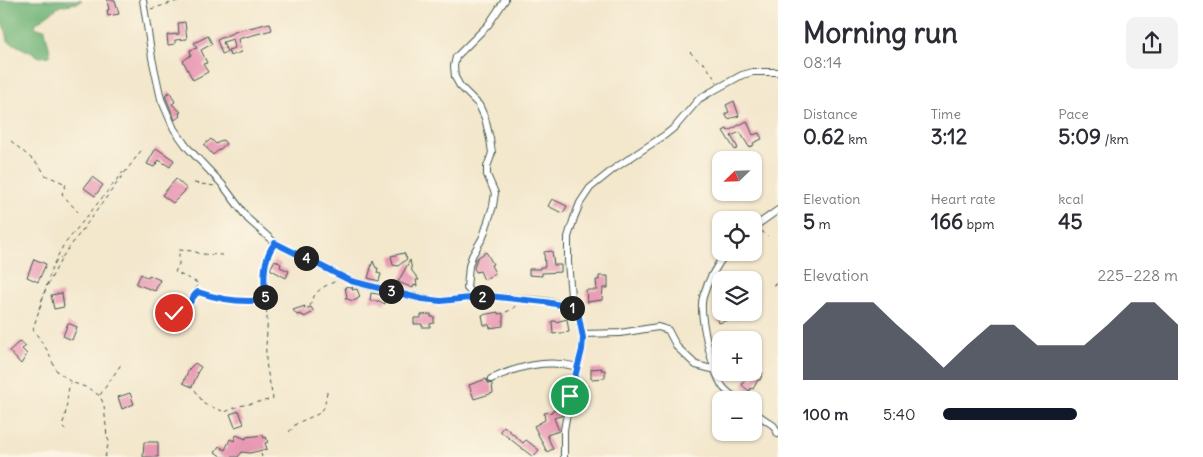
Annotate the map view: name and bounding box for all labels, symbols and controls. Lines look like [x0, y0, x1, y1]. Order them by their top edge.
text: Morning run [803, 15, 958, 51]
button: share [1126, 17, 1178, 69]
text: 08:14 [803, 52, 842, 72]
text: Distance [803, 105, 858, 123]
text: Time [931, 105, 961, 123]
text: Pace [1058, 105, 1089, 123]
text: 0.62 [803, 123, 845, 150]
text: 3:12 [931, 123, 967, 150]
text: 5:09 [1058, 123, 1101, 150]
text: km [845, 130, 868, 148]
text: /km [1101, 130, 1129, 148]
north arrow [712, 151, 762, 201]
map controls [712, 151, 762, 441]
text: Elevation [803, 190, 860, 208]
text: Heart rate [931, 190, 996, 208]
text: kcal [1058, 190, 1084, 208]
text: 5 [803, 208, 815, 235]
text: 166 [931, 208, 963, 235]
text: 45 [1058, 208, 1083, 235]
button: locate [712, 211, 762, 261]
text: m [815, 215, 831, 233]
text: bpm [963, 215, 995, 233]
pin: 4 [294, 246, 318, 270]
text: 4 [302, 249, 311, 267]
text: Elevation [803, 265, 869, 285]
text: 225–228 m [1098, 265, 1178, 285]
button: layers [712, 271, 762, 321]
pin: 3 [378, 278, 404, 304]
text: 3 [388, 282, 395, 300]
pin: 5 [252, 284, 278, 310]
pin: 2 [470, 284, 494, 310]
text: 5 [261, 288, 270, 306]
text: 2 [479, 288, 486, 306]
pin [153, 292, 195, 334]
pin: 1 [560, 296, 584, 320]
icon: check [160, 299, 188, 327]
text: 1 [570, 299, 575, 317]
button: + [712, 331, 762, 381]
pin [549, 375, 591, 417]
icon: arrive [556, 382, 584, 410]
button: − [712, 391, 762, 441]
text: 100 m [803, 404, 848, 424]
text: 5:40 [883, 404, 916, 424]

